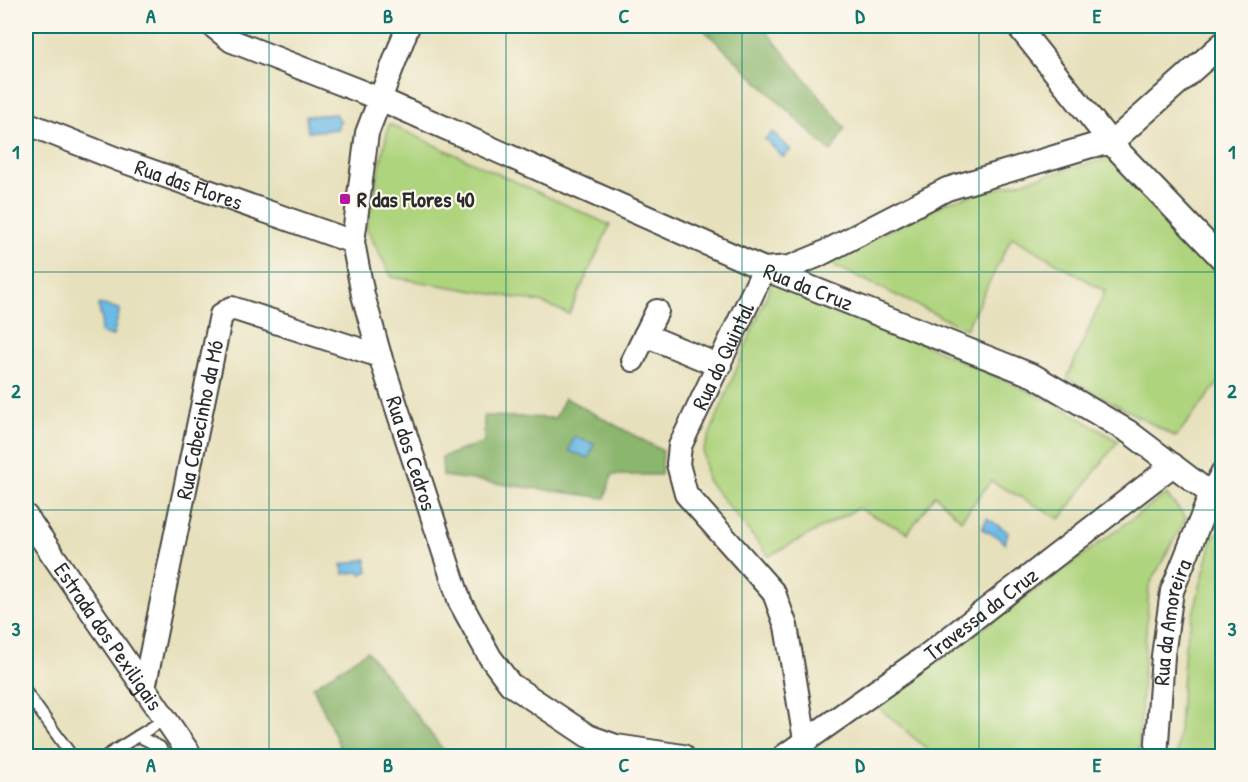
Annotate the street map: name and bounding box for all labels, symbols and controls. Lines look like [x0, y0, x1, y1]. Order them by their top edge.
text: A [146, 2, 156, 29]
text: B [383, 2, 393, 29]
text: C [619, 2, 630, 29]
text: D [855, 2, 865, 29]
text: E [1093, 2, 1102, 29]
text: 1 [12, 138, 20, 165]
text: 1 [1228, 138, 1236, 165]
street label: Rua das Flores [131, 152, 247, 217]
place label: R das Flores 40 [357, 184, 475, 214]
marker: R das Flores 40 [338, 192, 352, 206]
street label: Rua da Cruz [760, 255, 858, 318]
street label: Rua do Quintal [684, 297, 761, 414]
street label: Rua Cabecinho da Mó [168, 337, 230, 502]
text: 2 [11, 377, 21, 404]
text: 2 [1227, 377, 1237, 404]
street label: Rua dos Cedros [379, 392, 444, 514]
street label: Rua da Amoreira [1146, 554, 1199, 687]
street label: Estrada dos Pexiligais [47, 557, 170, 716]
street label: Travessa da Cruz [918, 560, 1044, 667]
text: 3 [12, 615, 21, 642]
text: 3 [1228, 615, 1237, 642]
text: A [146, 751, 156, 778]
text: B [383, 751, 393, 778]
text: C [619, 751, 630, 778]
text: D [855, 751, 865, 778]
text: E [1093, 751, 1102, 778]

